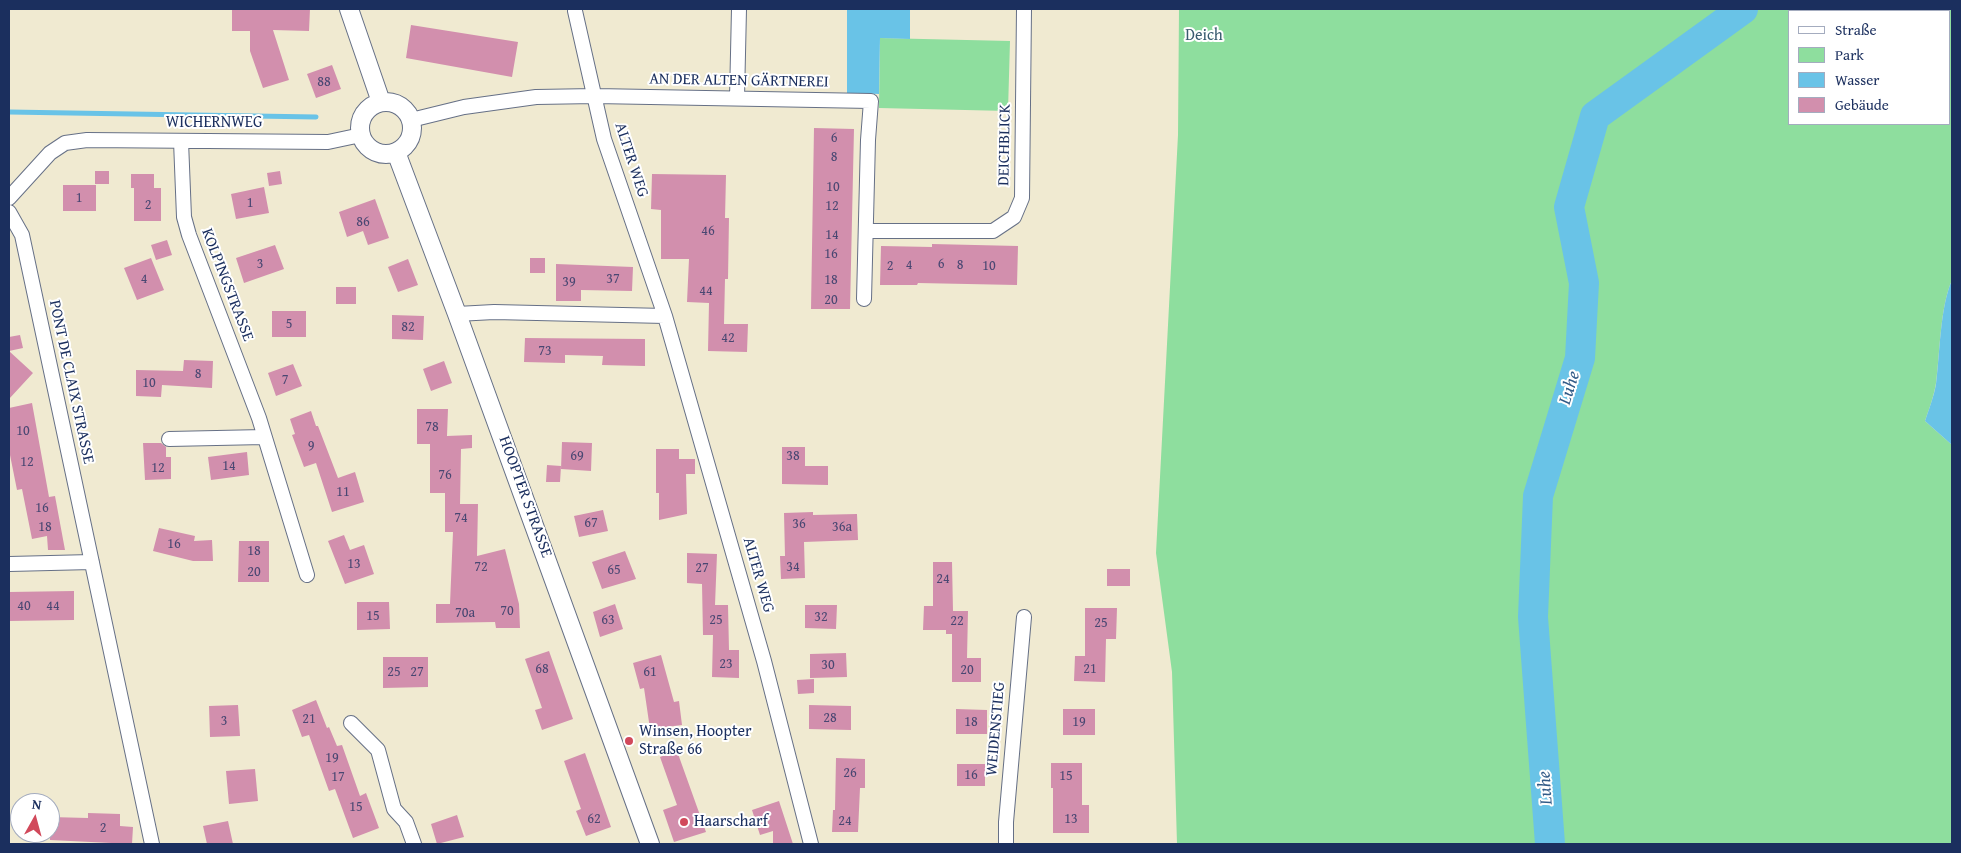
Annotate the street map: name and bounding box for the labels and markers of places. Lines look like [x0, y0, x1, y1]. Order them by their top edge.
place label: Winsen, Hoopter Straße 66 [639, 722, 752, 760]
marker: Winsen, Hoopter Straße 66 [623, 735, 635, 747]
place label: Haarscharf [694, 812, 768, 832]
marker: Haarscharf [678, 816, 690, 828]

